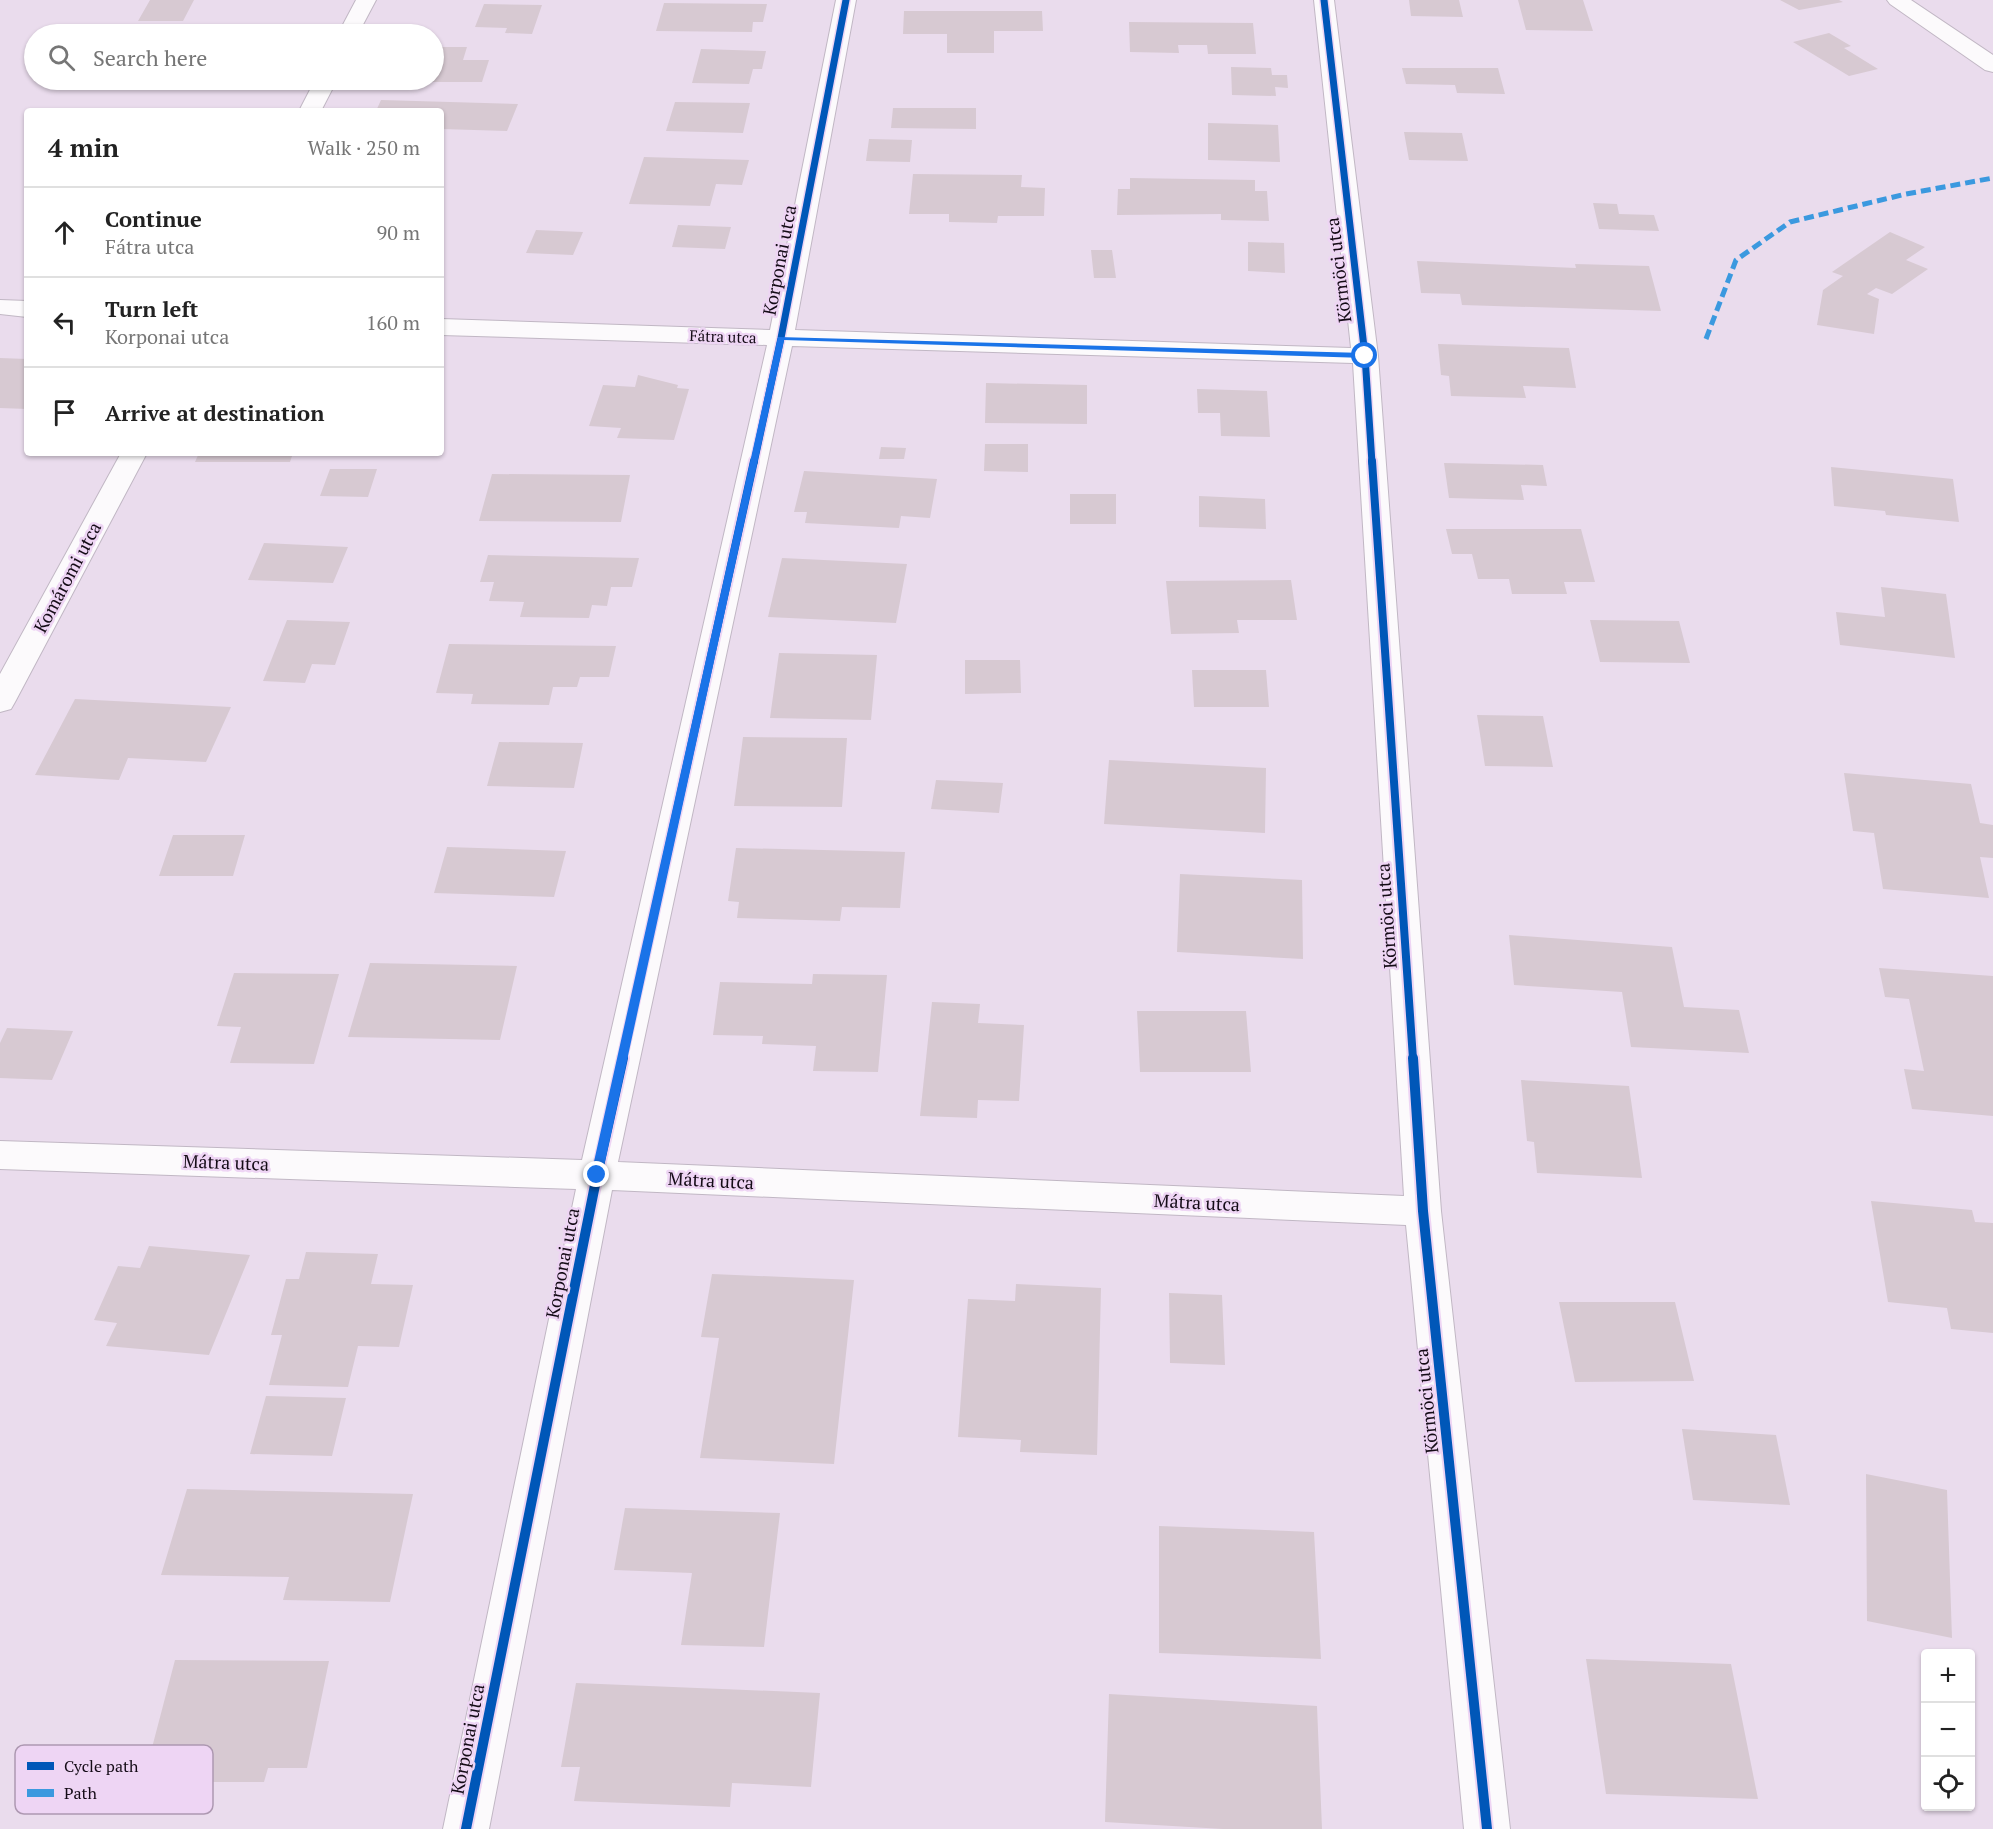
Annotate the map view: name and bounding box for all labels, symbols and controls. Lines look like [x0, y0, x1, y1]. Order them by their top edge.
search box [24, 24, 444, 90]
icon: search [45, 41, 78, 74]
text: Search here [93, 43, 207, 72]
text: 4 min [48, 130, 119, 164]
text: Walk · 250 m [308, 134, 420, 161]
street label: Korponai utca [757, 203, 801, 317]
text: Continue [105, 204, 202, 233]
icon: ahead [48, 216, 81, 249]
street label: Körmöci utca [1320, 216, 1356, 324]
text: 90 m [377, 219, 420, 246]
text: Fátra utca [105, 233, 194, 260]
text: Turn left [105, 294, 198, 323]
icon: left [48, 306, 81, 339]
text: 160 m [366, 309, 420, 336]
text: Korponai utca [105, 323, 229, 350]
street label: Fátra utca [689, 325, 757, 347]
route start [1351, 342, 1377, 368]
icon: arrive [48, 396, 81, 429]
text: Arrive at destination [105, 398, 324, 427]
street label: Komáromi utca [28, 517, 106, 637]
street label: Körmöci utca [1370, 862, 1402, 970]
street label: Mátra utca [182, 1149, 270, 1175]
route end [583, 1161, 609, 1187]
street label: Mátra utca [667, 1166, 755, 1194]
street label: Mátra utca [1153, 1188, 1241, 1216]
street label: Korponai utca [540, 1206, 584, 1320]
street label: Körmöci utca [1409, 1347, 1443, 1455]
map controls [1921, 1649, 1975, 1811]
button: + [1921, 1649, 1975, 1703]
street label: Korponai utca [445, 1682, 489, 1796]
button: − [1921, 1703, 1975, 1757]
legend [15, 1745, 213, 1814]
text: Cycle path [64, 1755, 139, 1777]
button: locate [1921, 1757, 1975, 1811]
text: Path [64, 1782, 98, 1804]

